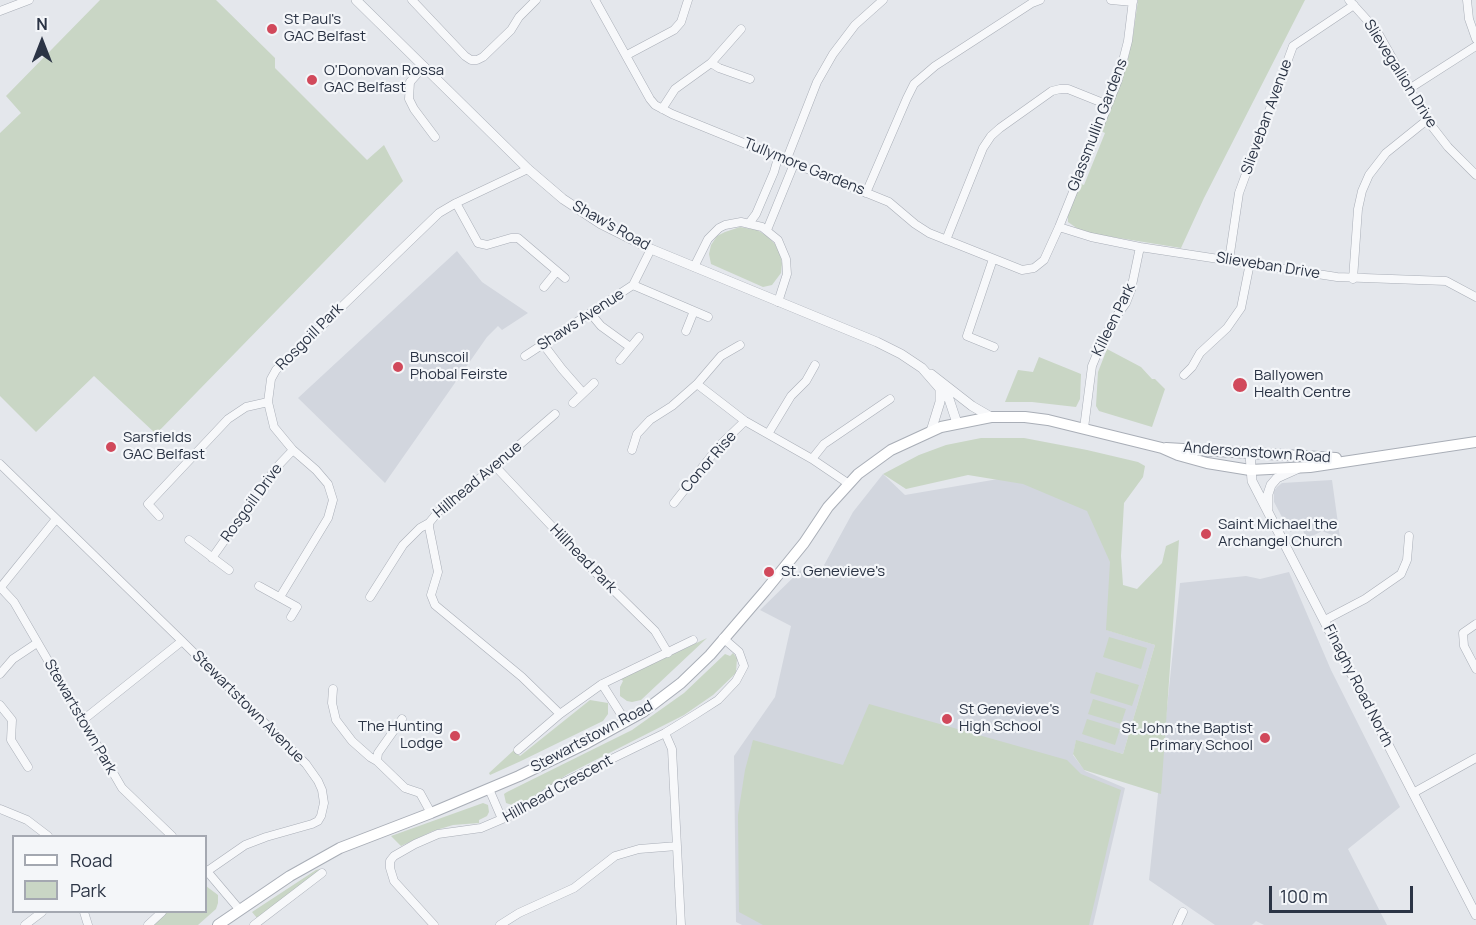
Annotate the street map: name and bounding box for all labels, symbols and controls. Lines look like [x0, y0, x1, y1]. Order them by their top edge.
place label: St Paul's GAC Belfast [284, 11, 366, 46]
north arrow [12, 12, 72, 72]
text: N [36, 13, 48, 35]
street label: Slievegallion Drive [1359, 16, 1441, 132]
marker: St Paul's GAC Belfast [265, 22, 279, 36]
street label: Glassmullin Gardens [1064, 56, 1132, 194]
street label: Slieveban Avenue [1238, 57, 1296, 177]
place label: O'Donovan Rossa GAC Belfast [324, 62, 444, 97]
marker: O'Donovan Rossa GAC Belfast [305, 73, 319, 87]
street label: Tullymore Gardens [741, 134, 867, 200]
street label: Shaw's Road [569, 197, 653, 255]
street label: Slieveban Drive [1215, 249, 1321, 283]
street label: Killeen Park [1089, 281, 1139, 359]
street label: Shaws Avenue [534, 285, 628, 355]
street label: Rosgoill Park [273, 300, 347, 374]
place label: Bunscoil Phobal Feirste [410, 349, 508, 384]
marker: Bunscoil Phobal Feirste [391, 360, 405, 374]
place label: Ballyowen Health Centre [1254, 367, 1351, 402]
marker: Ballyowen Health Centre [1231, 376, 1249, 394]
street label: Conor Rise [677, 428, 741, 496]
place label: Sarsfields GAC Belfast [123, 429, 205, 464]
street label: Hillhead Avenue [430, 438, 526, 522]
street label: Andersonstown Road [1183, 439, 1331, 467]
marker: Sarsfields GAC Belfast [104, 440, 118, 454]
street label: Rosgoill Drive [218, 460, 286, 546]
place label: Saint Michael the Archangel Church [1218, 516, 1342, 551]
street label: Hillhead Park [546, 521, 620, 597]
marker: Saint Michael the Archangel Church [1199, 527, 1213, 541]
place label: St. Genevieve's [781, 563, 885, 581]
marker: St. Genevieve's [762, 565, 776, 579]
street label: Finaghy Road North [1319, 622, 1397, 750]
street label: Stewartstown Avenue [188, 647, 308, 767]
street label: Stewartstown Park [40, 656, 120, 778]
street label: Stewartstown Road [528, 697, 656, 777]
place label: St Genevieve's High School [959, 701, 1059, 736]
marker: St Genevieve's High School [940, 712, 954, 726]
place label: The Hunting Lodge [358, 718, 443, 753]
place label: St John the Baptist Primary School [1122, 720, 1253, 755]
marker: The Hunting Lodge [448, 729, 462, 743]
marker: St John the Baptist Primary School [1258, 731, 1272, 745]
street label: Hillhead Crescent [500, 751, 616, 827]
legend [12, 835, 207, 913]
text: Road [70, 848, 113, 872]
scale bar [1272, 874, 1416, 912]
text: Park [70, 878, 106, 902]
text: 100 m [1280, 884, 1328, 908]

